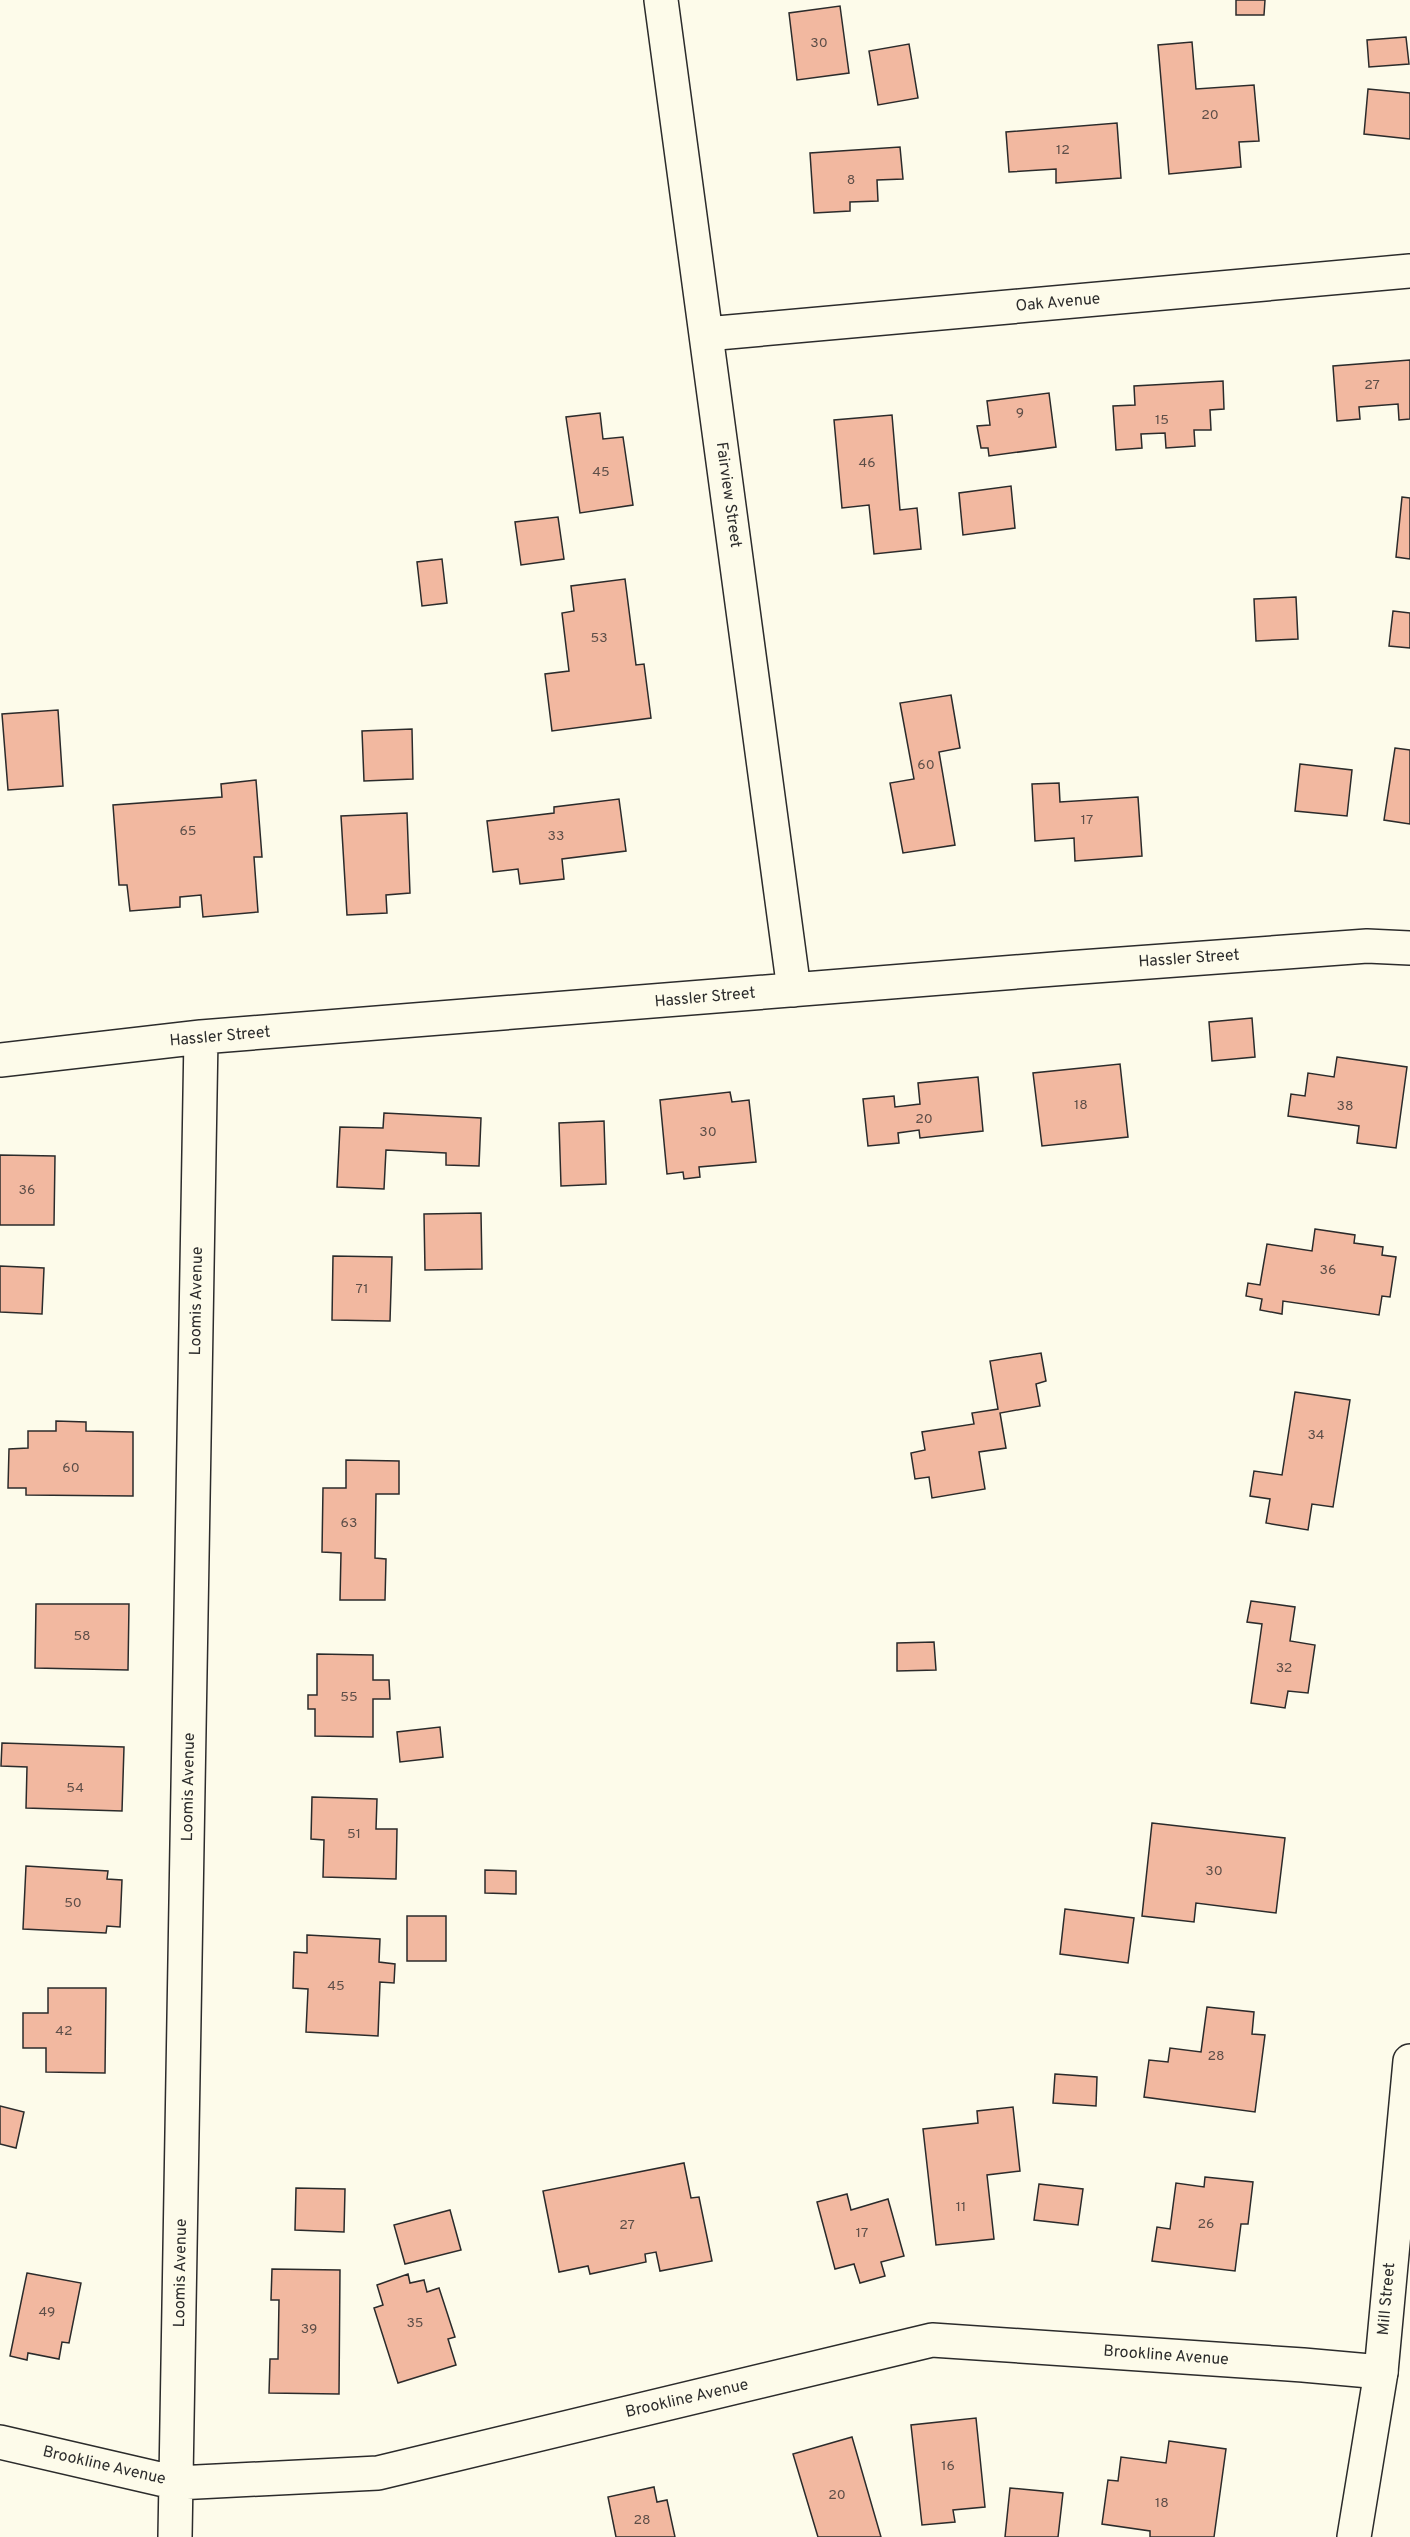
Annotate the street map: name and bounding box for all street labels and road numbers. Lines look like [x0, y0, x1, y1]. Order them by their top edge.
street label: Oak Avenue [1015, 289, 1101, 317]
street label: Fairview Street [711, 441, 745, 549]
street label: Hassler Street [1138, 945, 1240, 973]
street label: Hassler Street [654, 984, 756, 1012]
street label: Hassler Street [169, 1023, 271, 1051]
street label: Loomis Avenue [186, 1246, 208, 1356]
street label: Loomis Avenue [178, 1732, 200, 1842]
street label: Loomis Avenue [170, 2218, 192, 2328]
street label: Mill Street [1374, 2262, 1400, 2336]
street label: Brookline Avenue [1103, 2342, 1229, 2370]
street label: Brookline Avenue [624, 2375, 750, 2423]
street label: Brookline Avenue [41, 2442, 167, 2490]

